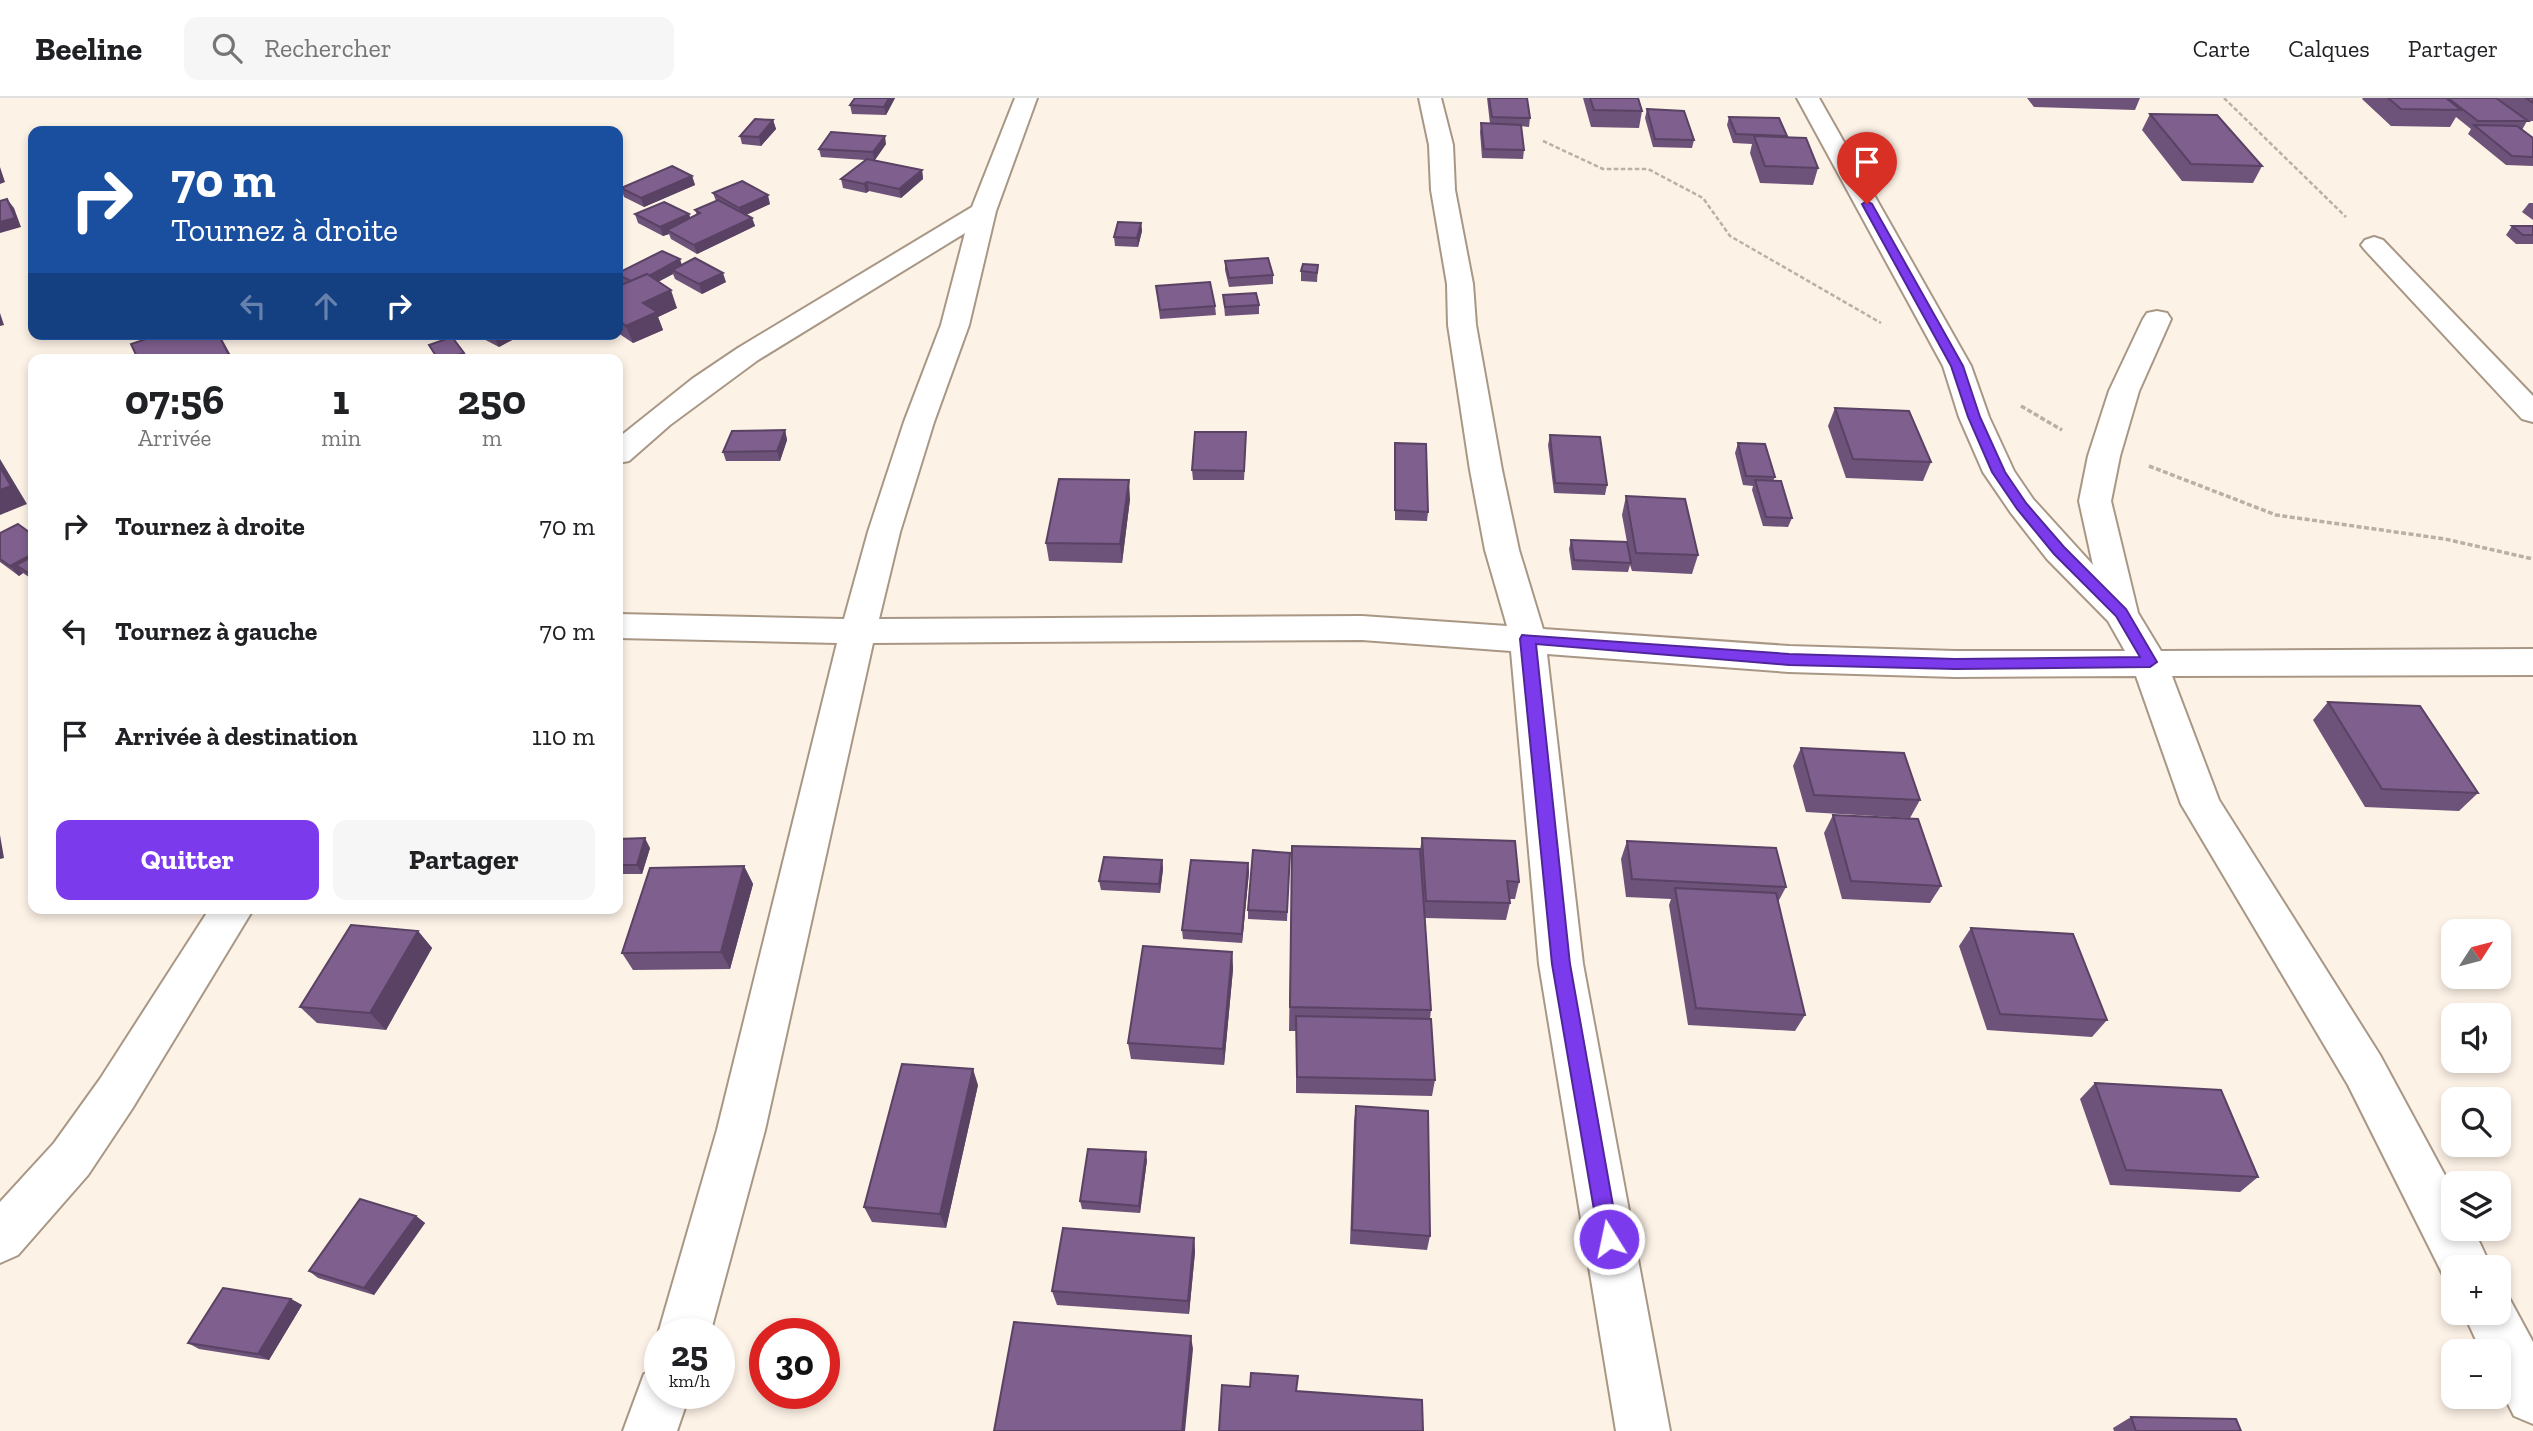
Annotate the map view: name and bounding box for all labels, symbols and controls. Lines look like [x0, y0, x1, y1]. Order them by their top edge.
search box [184, 17, 674, 80]
text: Beeline [35, 29, 142, 68]
icon: search [208, 29, 246, 67]
text: Rechercher [264, 32, 392, 64]
text: Carte [2193, 34, 2250, 63]
text: Calques [2288, 34, 2370, 63]
text: Partager [2408, 34, 2498, 63]
pin [1837, 132, 1897, 204]
icon: arrive [1848, 143, 1886, 181]
text: 70 m [171, 151, 276, 210]
icon: right [56, 154, 147, 245]
text: Tournez à droite [171, 211, 398, 249]
icon: left [234, 287, 272, 325]
icon: ahead [307, 287, 345, 325]
icon: right [380, 287, 418, 325]
text: 07:56 [125, 374, 225, 425]
text: 1 [333, 374, 350, 425]
text: 250 [458, 374, 526, 425]
text: Arrivée [138, 424, 211, 452]
text: min [321, 424, 361, 452]
text: m [482, 424, 502, 452]
icon: right [56, 507, 94, 545]
text: Tournez à droite [115, 510, 305, 542]
text: 70 m [539, 510, 595, 542]
icon: left [56, 612, 94, 650]
text: Tournez à gauche [115, 615, 317, 647]
text: 70 m [539, 615, 595, 647]
icon: arrive [56, 717, 94, 755]
text: Arrivée à destination [115, 720, 358, 752]
text: 110 m [532, 720, 595, 752]
button: Quitter [56, 820, 319, 900]
button: Partager [333, 820, 595, 900]
north arrow [2441, 919, 2511, 989]
map controls [2441, 919, 2511, 1409]
button: sound [2441, 1003, 2511, 1073]
button: search [2441, 1087, 2511, 1157]
button: layers [2441, 1171, 2511, 1241]
position arrow [1572, 1202, 1646, 1276]
button: + [2441, 1255, 2511, 1325]
speed limit sign: 30 [749, 1318, 840, 1409]
text: 25 [671, 1333, 708, 1375]
button: − [2441, 1339, 2511, 1409]
text: km/h [669, 1370, 710, 1392]

